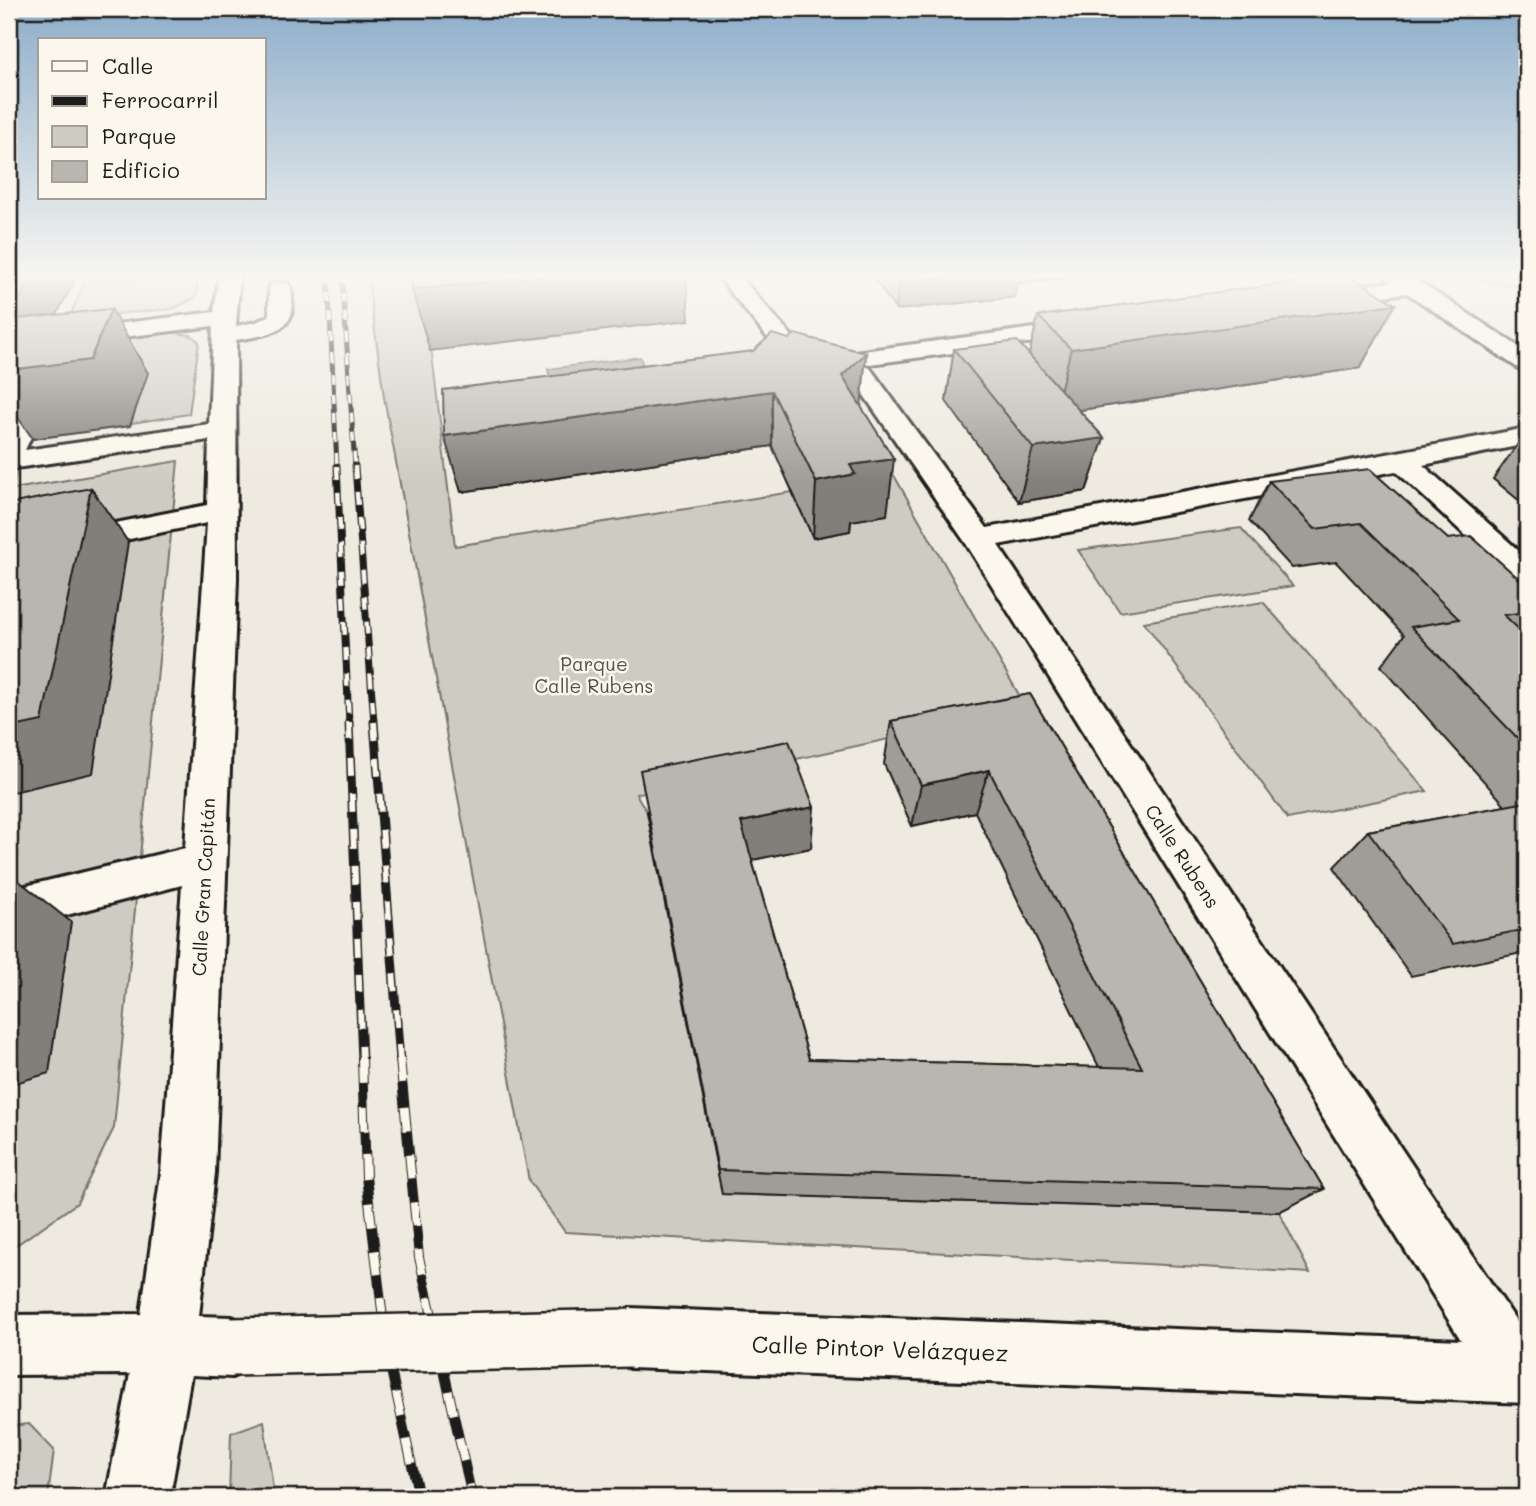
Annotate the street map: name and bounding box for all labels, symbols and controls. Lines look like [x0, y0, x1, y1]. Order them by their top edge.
legend [38, 38, 266, 200]
text: Calle [102, 52, 154, 79]
text: Ferrocarril [102, 86, 219, 113]
text: Parque [102, 122, 176, 149]
text: Edificio [102, 156, 180, 183]
park label: Parque Calle Rubens [535, 651, 653, 698]
street label: Calle Gran Capitán [186, 797, 220, 977]
street label: Calle Rubens [1140, 799, 1226, 913]
street label: Calle Pintor Velázquez [751, 1329, 1009, 1367]

